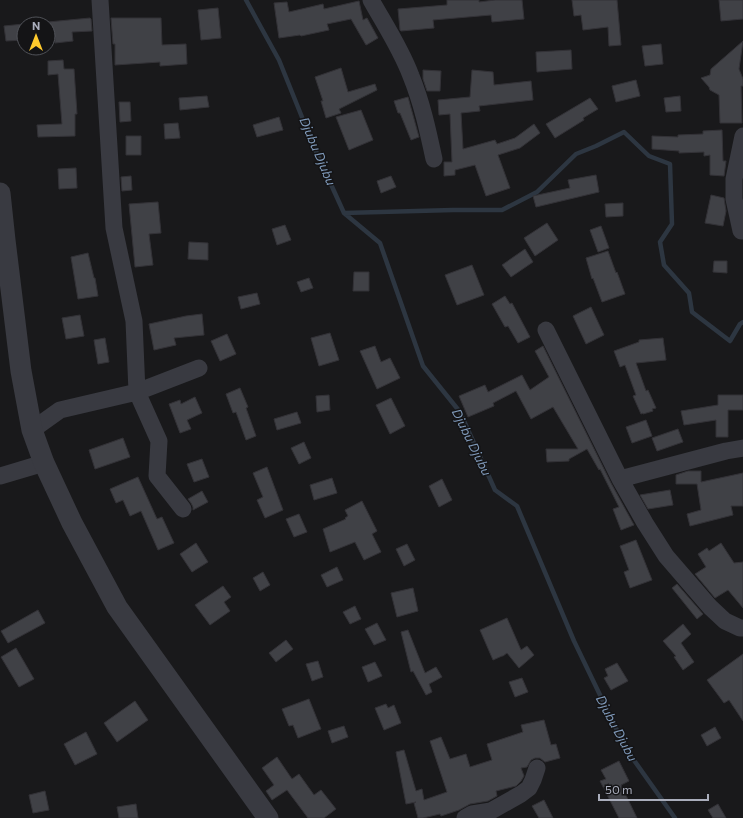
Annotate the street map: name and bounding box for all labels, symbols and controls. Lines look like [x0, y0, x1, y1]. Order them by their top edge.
north arrow [16, 16, 56, 56]
text: N [32, 19, 40, 32]
water label: Djubu Djubu [296, 114, 340, 188]
water label: Djubu Djubu [449, 406, 495, 478]
water label: Djubu Djubu [593, 692, 641, 764]
scale bar [599, 776, 708, 802]
text: 50 m [605, 782, 633, 796]

